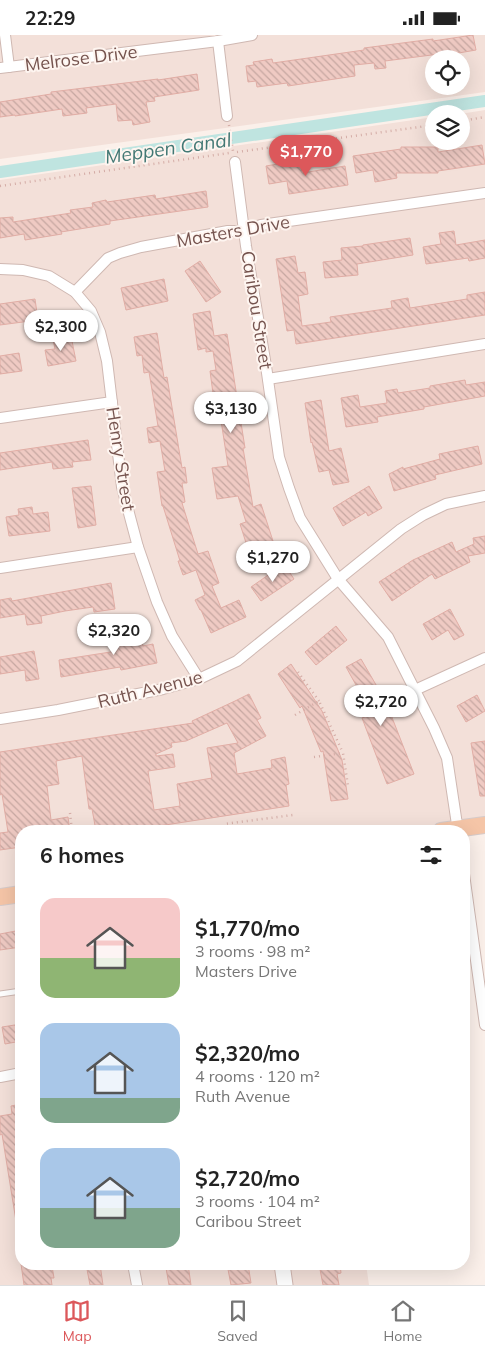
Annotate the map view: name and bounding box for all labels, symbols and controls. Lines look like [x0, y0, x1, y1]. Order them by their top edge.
text: 22:29 [25, 6, 75, 30]
street label: Melrose Drive [23, 40, 139, 76]
map controls [425, 50, 470, 150]
button: locate [425, 50, 470, 95]
button: layers [425, 105, 470, 150]
water label: Meppen Canal [103, 127, 233, 169]
pin: $1,770 [265, 135, 347, 177]
text: $1,770 [280, 141, 332, 161]
street label: Masters Drive [175, 210, 291, 252]
street label: Caribou Street [236, 249, 278, 371]
pin: $2,300 [20, 309, 102, 352]
text: $2,300 [35, 316, 87, 336]
pin: $3,130 [190, 391, 272, 434]
text: $3,130 [205, 398, 257, 418]
street label: Henry Street [101, 405, 141, 513]
pin: $1,270 [232, 541, 314, 583]
text: $1,270 [247, 547, 299, 567]
pin: $2,320 [73, 613, 155, 656]
text: $2,320 [88, 620, 140, 640]
street label: Ruth Avenue [95, 665, 205, 713]
pin: $2,720 [340, 685, 422, 727]
text: $2,720 [355, 691, 407, 711]
icon: filters [417, 841, 445, 869]
text: 6 homes [40, 842, 124, 868]
text: $1,770/mo [195, 915, 300, 941]
icon: home [80, 918, 140, 978]
text: 3 rooms · 98 m² [195, 941, 310, 961]
text: Masters Drive [195, 961, 297, 981]
text: $2,320/mo [195, 1040, 300, 1066]
icon: home [80, 1043, 140, 1103]
text: 4 rooms · 120 m² [195, 1066, 320, 1086]
text: Ruth Avenue [195, 1086, 290, 1106]
text: $2,720/mo [195, 1165, 300, 1191]
icon: home [80, 1168, 140, 1228]
text: 3 rooms · 104 m² [195, 1191, 320, 1211]
text: Caribou Street [195, 1211, 301, 1231]
tab: Map [63, 1297, 92, 1345]
tab: Saved [217, 1297, 258, 1345]
tab: Home [383, 1297, 422, 1345]

